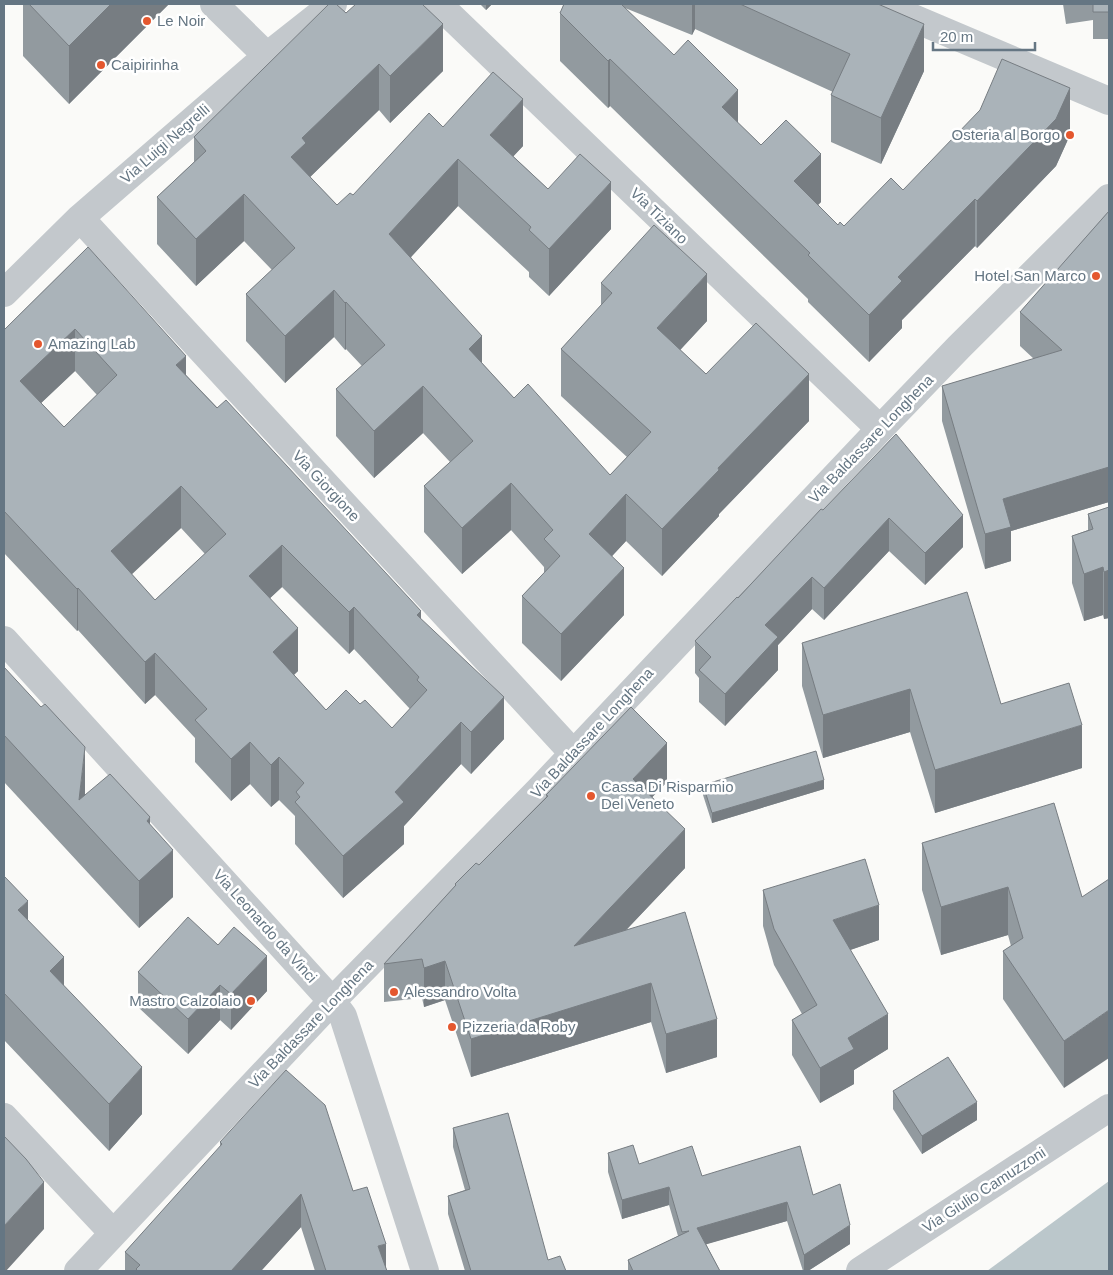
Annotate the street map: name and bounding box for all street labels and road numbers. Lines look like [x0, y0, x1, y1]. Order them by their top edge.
street label: Via Luigi Negrelli [117, 100, 213, 187]
street label: Via Tiziano [627, 184, 692, 247]
street label: Via Baldassare Longhena [805, 371, 937, 506]
street label: Via Giorgione [289, 447, 363, 525]
street label: Via Baldassare Longhena [527, 664, 657, 801]
street label: Via Leonardo da Vinci [210, 866, 321, 986]
street label: Via Baldassare Longhena [245, 956, 377, 1091]
street label: Via Giulio Camuzzoni [919, 1143, 1048, 1236]

